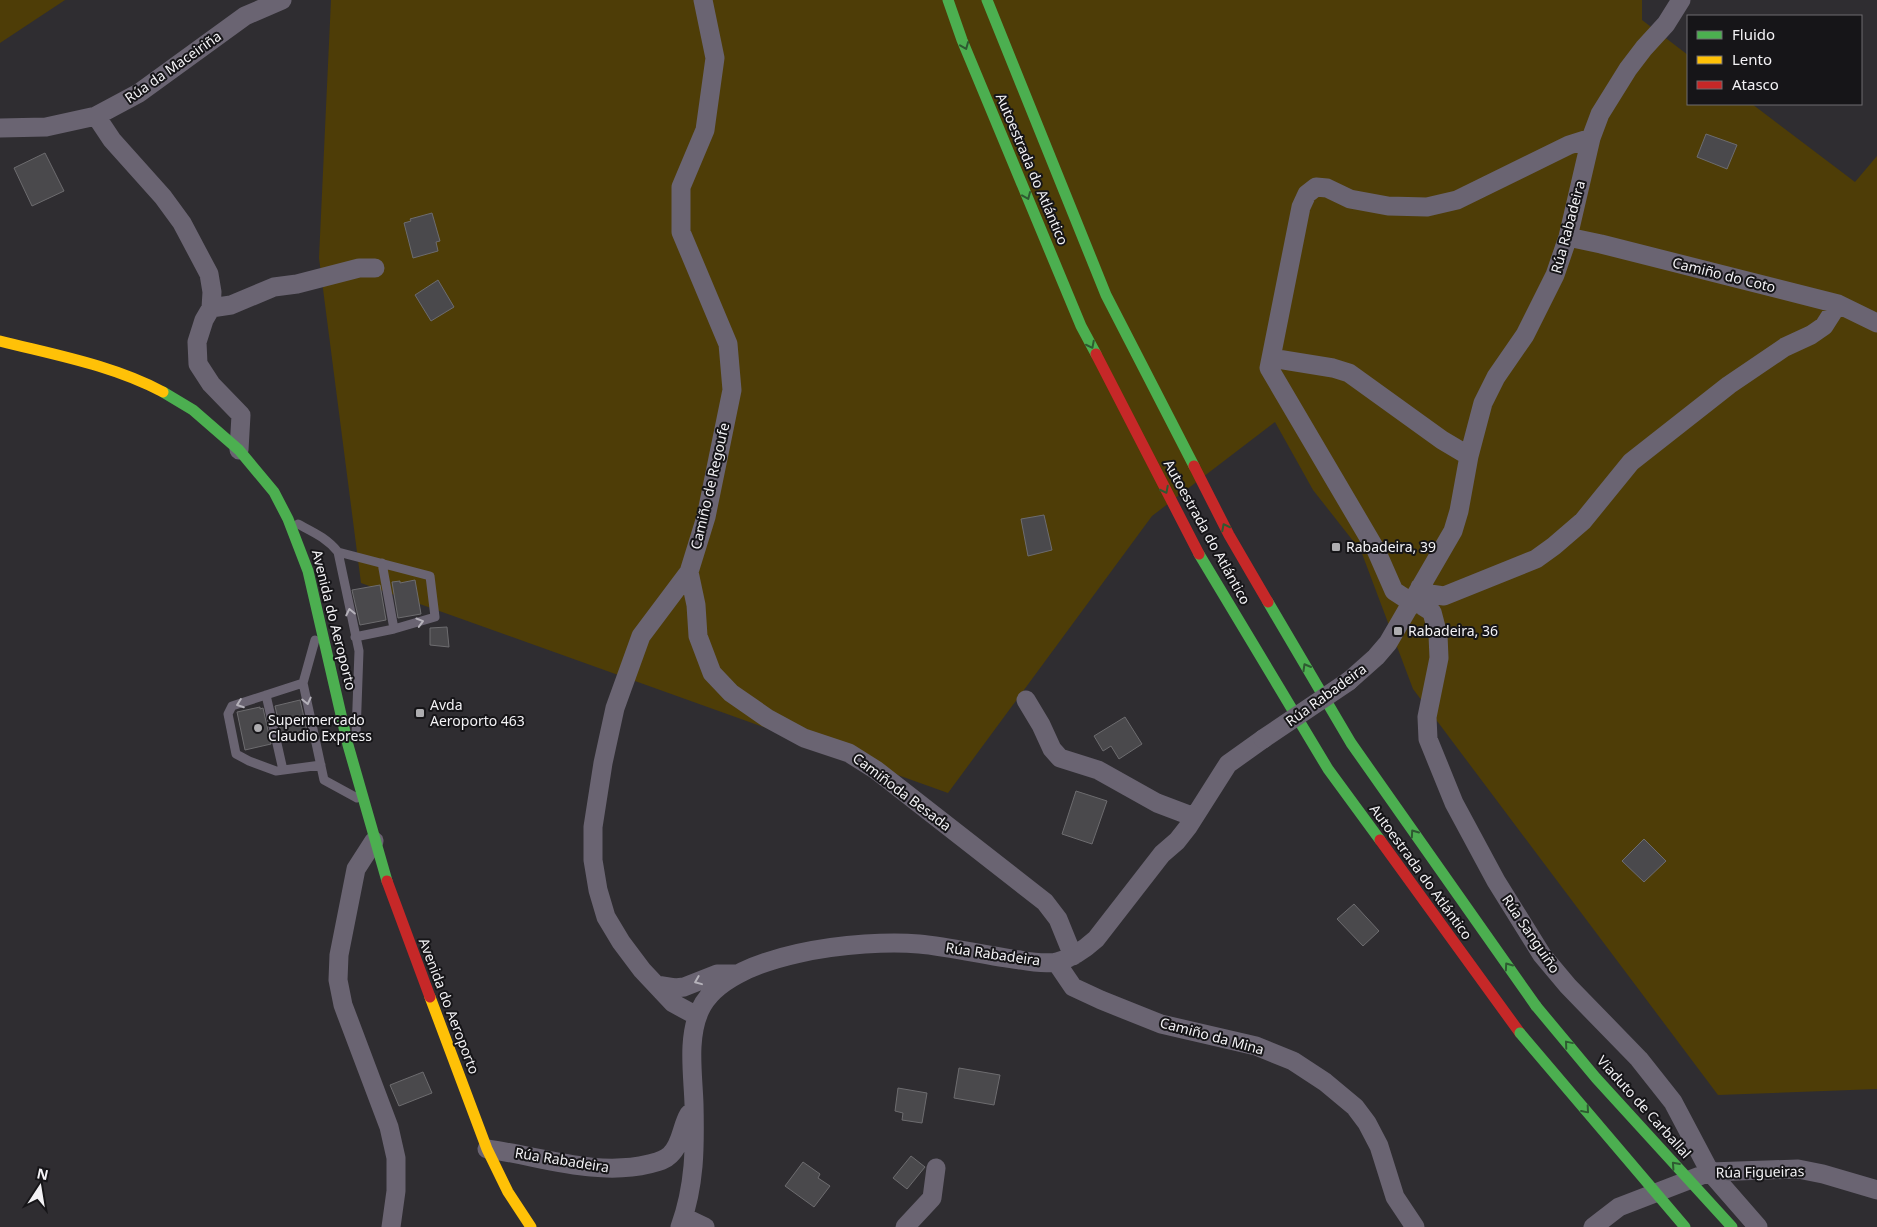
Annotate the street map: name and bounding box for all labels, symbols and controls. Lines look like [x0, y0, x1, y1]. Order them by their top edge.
legend [1687, 15, 1862, 105]
text: Fluido [1732, 24, 1775, 44]
street label: Rúa da Maceiriña [121, 26, 225, 107]
one-way arrow [958, 41, 969, 50]
text: Lento [1732, 49, 1772, 69]
text: Atasco [1732, 74, 1779, 94]
street label: Autoestrada do Atlántico [992, 90, 1073, 248]
street label: Rúa Rabadeira [1546, 178, 1589, 275]
one-way arrow [1021, 191, 1031, 200]
street label: Camiño do Coto [1671, 253, 1778, 297]
one-way arrow [1085, 340, 1095, 349]
street label: Camiño de Regoufe [686, 421, 733, 551]
street label: Autoestrada do Atlántico [1160, 456, 1255, 608]
one-way arrow [1159, 485, 1169, 494]
one-way arrow [1221, 523, 1231, 532]
place label: Rabadeira, 39 [1346, 537, 1436, 556]
marker: Rabadeira, 39 [1330, 541, 1342, 553]
street label: Avenida do Aeroporto [308, 548, 361, 692]
one-way arrow [345, 607, 356, 616]
one-way arrow [415, 617, 423, 627]
place label: Rabadeira, 36 [1408, 621, 1498, 640]
marker: Rabadeira, 36 [1392, 625, 1404, 637]
street label: Rúa Rabadeira [1282, 659, 1370, 730]
one-way arrow [1303, 664, 1313, 673]
place label: Avda Aeroporto 463 [430, 695, 525, 730]
one-way arrow [301, 697, 312, 706]
one-way arrow [236, 698, 245, 708]
marker: Avda Aeroporto 463 [414, 707, 426, 719]
place label: Supermercado Claudio Express [268, 710, 372, 745]
marker: Supermercado Claudio Express [252, 722, 264, 734]
street label: Camiñoda Besada [849, 748, 955, 835]
street label: Autoestrada do Atlántico [1366, 800, 1477, 943]
one-way arrow [1411, 829, 1420, 839]
street label: Rúa Sanguiño [1498, 891, 1565, 977]
street label: Avenida do Aeroporto [415, 935, 484, 1077]
street label: Rúa Rabadeira [945, 937, 1042, 970]
one-way arrow [1505, 962, 1514, 972]
one-way arrow [694, 975, 703, 985]
street label: Camiño da Mina [1158, 1012, 1266, 1059]
one-way arrow [1564, 1040, 1573, 1049]
street label: Viaduto de Carballal [1593, 1051, 1696, 1162]
one-way arrow [1580, 1105, 1589, 1114]
street label: Rúa Rabadeira [513, 1143, 611, 1176]
street label: Rúa Figueiras [1716, 1161, 1805, 1182]
north arrow [15, 1162, 65, 1212]
one-way arrow [1672, 1162, 1681, 1171]
text: N [35, 1163, 50, 1184]

